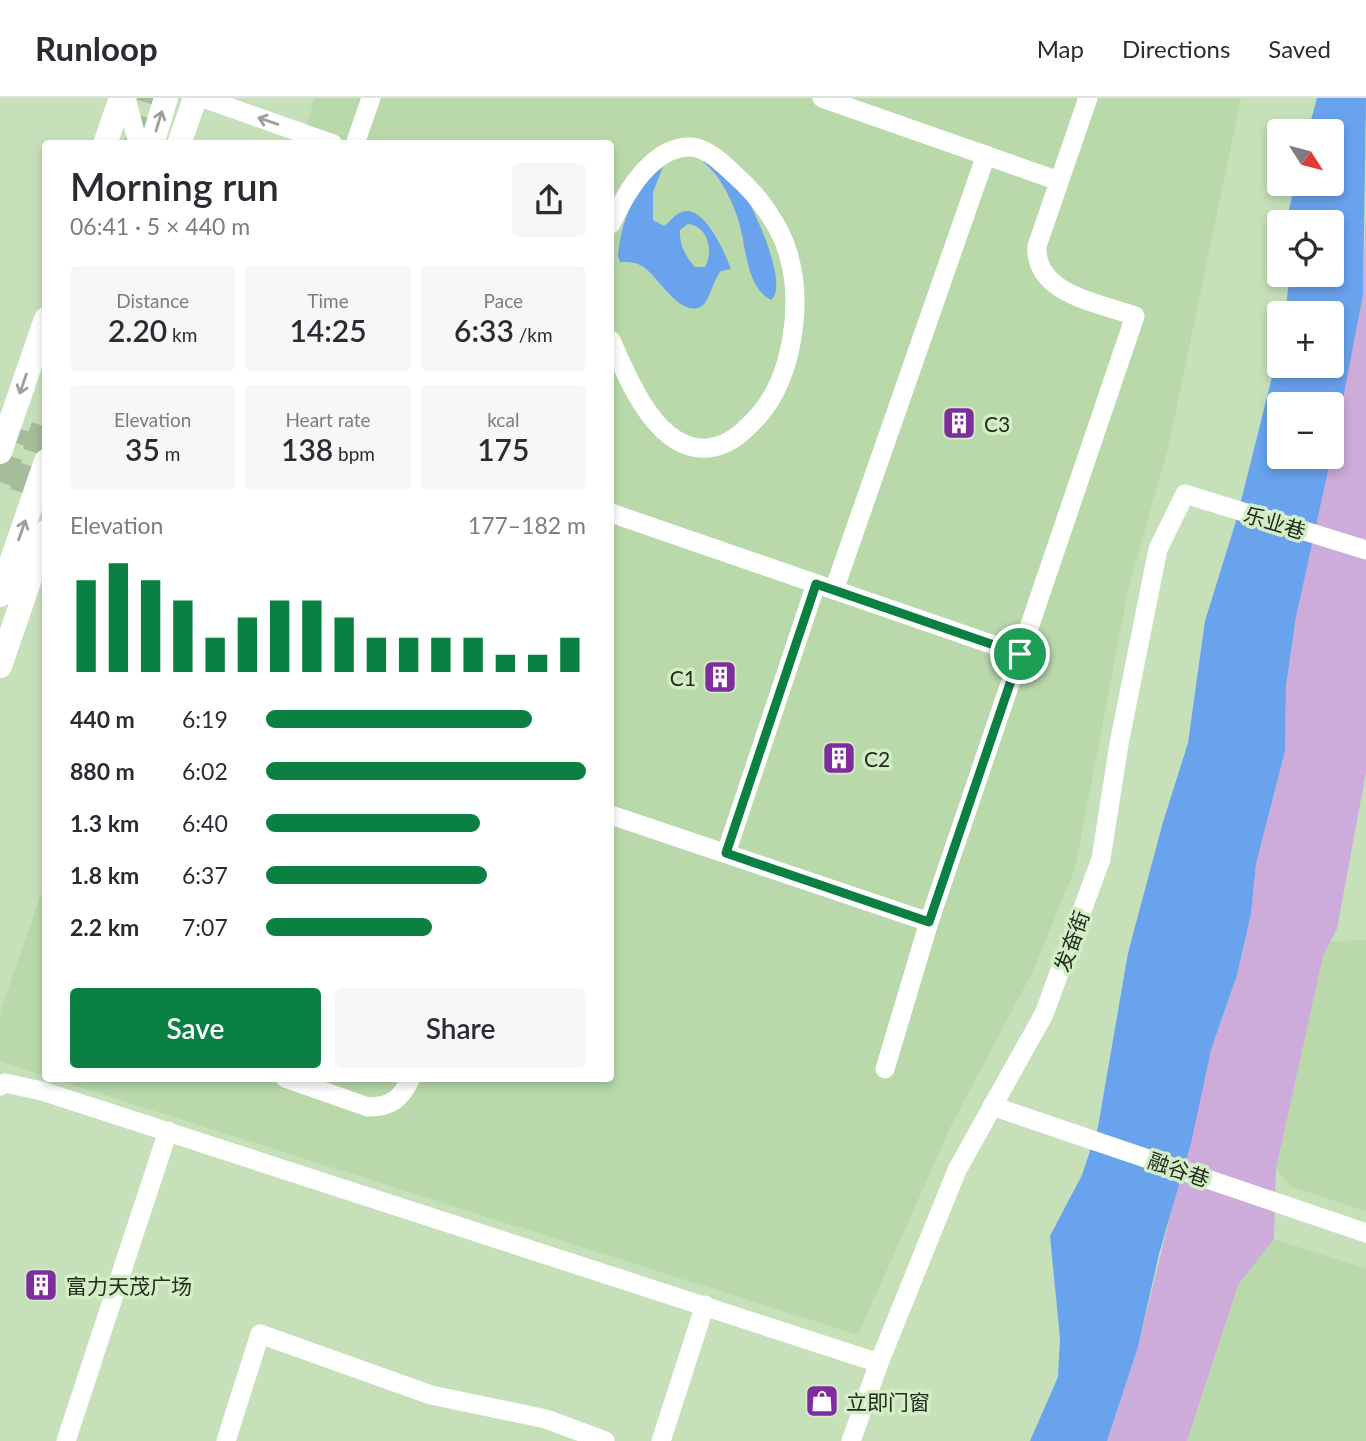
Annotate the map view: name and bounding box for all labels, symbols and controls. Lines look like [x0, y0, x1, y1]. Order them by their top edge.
text: Runloop [35, 28, 158, 68]
text: Map [1037, 34, 1084, 63]
text: Directions [1122, 34, 1230, 63]
text: Saved [1268, 34, 1331, 63]
one-way arrow [154, 110, 167, 132]
one-way arrow [258, 114, 280, 126]
north arrow [1267, 119, 1344, 196]
map controls [1267, 119, 1344, 469]
text: Morning run [70, 163, 279, 209]
button: share [512, 163, 586, 237]
button: locate [1267, 210, 1344, 287]
text: 06:41 · 5 × 440 m [70, 212, 250, 240]
text: Distance [116, 289, 189, 312]
text: Time [307, 289, 349, 312]
text: Pace [484, 289, 523, 312]
button: + [1267, 301, 1344, 378]
text: 2.20 [108, 312, 167, 348]
text: 14:25 [289, 312, 367, 348]
text: 6:33 [454, 312, 514, 348]
text: km [167, 323, 197, 346]
text: /km [514, 323, 553, 346]
one-way arrow [16, 372, 28, 394]
button: − [1267, 392, 1344, 469]
building icon: C3 [940, 404, 978, 442]
text: Elevation [114, 408, 191, 431]
text: Heart rate [285, 408, 371, 431]
text: kcal [487, 408, 519, 431]
place label: C3 [984, 411, 1010, 436]
text: 35 [125, 431, 160, 467]
text: 138 [281, 431, 333, 467]
text: 175 [477, 431, 529, 467]
text: m [160, 442, 180, 465]
text: bpm [333, 442, 375, 465]
street label: 乐业巷 [1241, 501, 1309, 543]
text: Elevation [70, 511, 163, 539]
text: 177–182 m [468, 511, 586, 539]
one-way arrow [17, 520, 29, 542]
pin [990, 624, 1050, 684]
icon: arrive [1001, 635, 1039, 673]
building icon: C1 [701, 658, 739, 696]
place label: C1 [670, 665, 696, 690]
text: 440 m [70, 705, 135, 733]
text: 6:19 [182, 705, 228, 733]
building icon: C2 [820, 739, 858, 777]
place label: C2 [864, 746, 890, 771]
text: 880 m [70, 757, 135, 785]
text: 6:02 [182, 757, 228, 785]
text: 1.3 km [70, 809, 139, 837]
text: 6:40 [182, 809, 228, 837]
text: 1.8 km [70, 861, 139, 889]
text: 6:37 [182, 861, 228, 889]
street label: 发奋街 [1048, 907, 1094, 975]
text: 2.2 km [70, 913, 139, 941]
text: 7:07 [182, 913, 228, 941]
button: Save [70, 988, 321, 1068]
button: Share [335, 988, 586, 1068]
street label: 融谷巷 [1145, 1147, 1213, 1191]
building icon: 富力天茂广场 [22, 1266, 60, 1304]
place label: 富力天茂广场 [66, 1273, 192, 1298]
shop icon: 立即门窗 [803, 1382, 841, 1420]
place label: 立即门窗 [846, 1389, 930, 1414]

